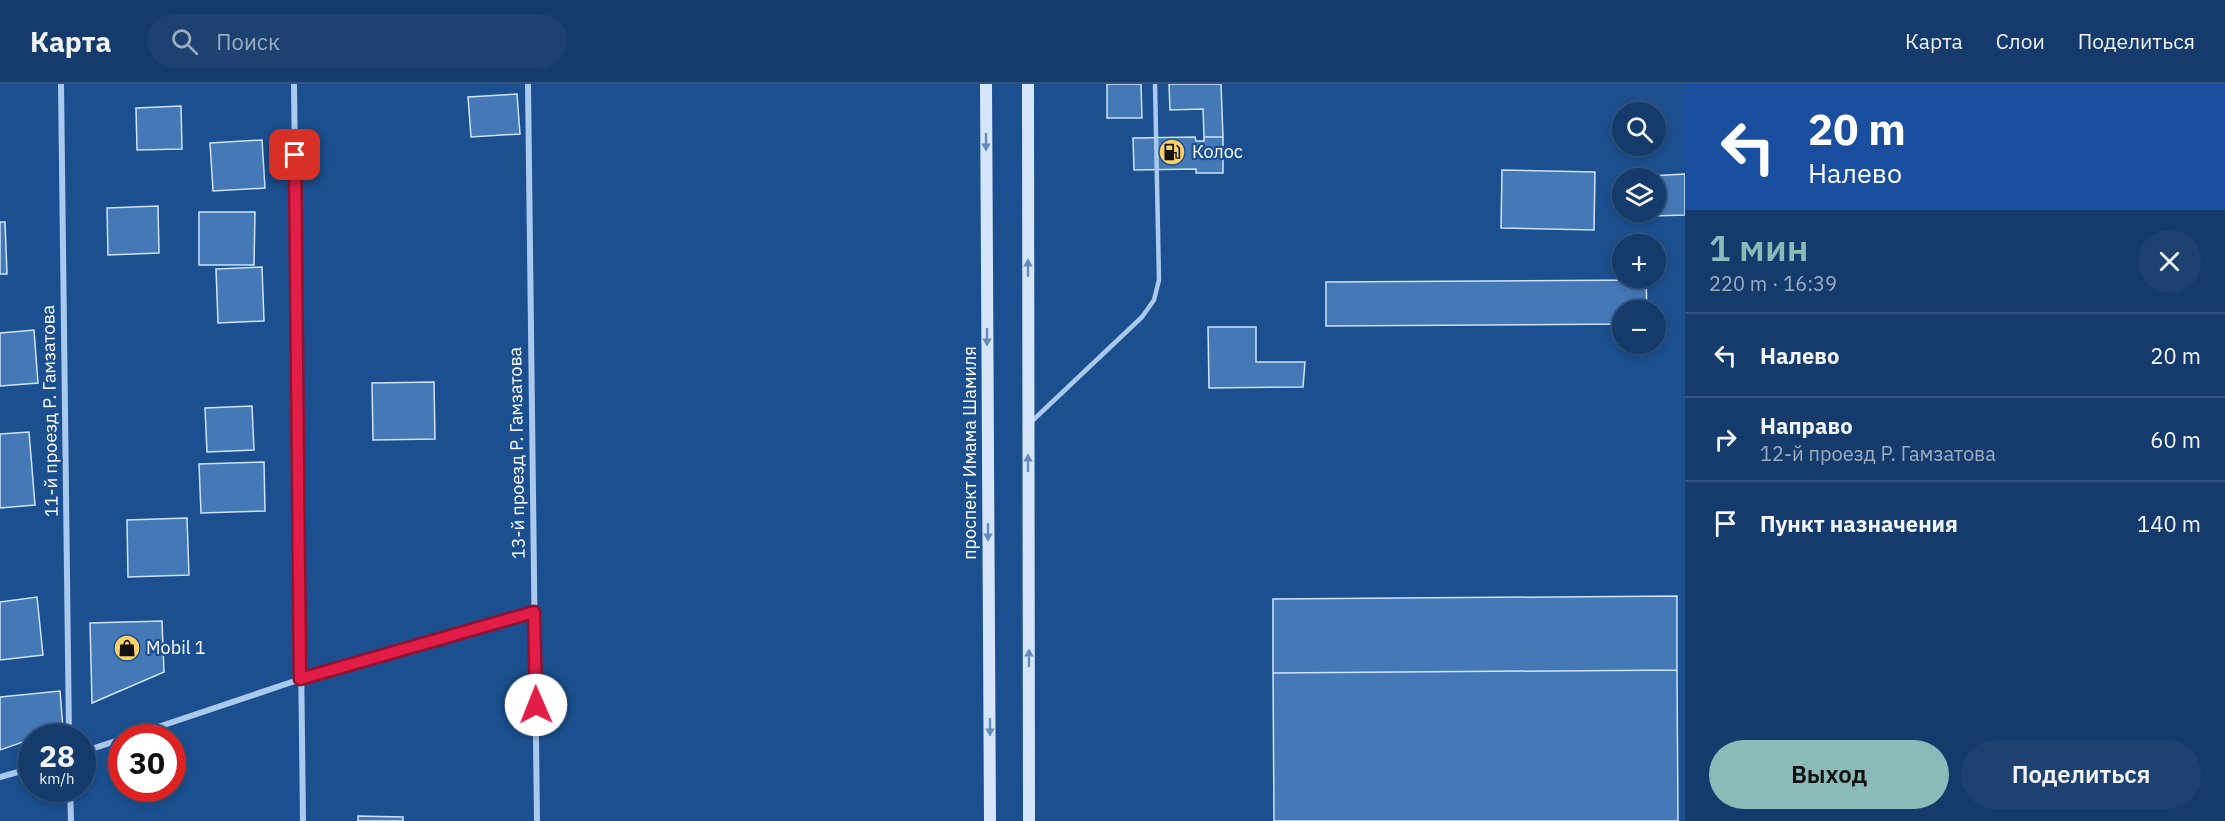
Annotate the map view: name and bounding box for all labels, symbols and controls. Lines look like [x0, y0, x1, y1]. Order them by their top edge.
search box [147, 14, 567, 68]
text: Карта [30, 23, 111, 60]
icon: search [168, 25, 201, 58]
text: Поиск [216, 27, 280, 56]
text: Карта [1905, 27, 1963, 55]
text: Слои [1996, 27, 2045, 55]
text: Поделиться [2078, 27, 2195, 55]
map controls [1612, 102, 1666, 354]
button: search [1612, 102, 1666, 156]
text: 20 m [1808, 102, 1906, 157]
icon: left [1709, 108, 1787, 186]
pin [269, 129, 320, 180]
one-way arrow [981, 133, 991, 152]
fuel station icon: Колос [1157, 137, 1187, 167]
icon: arrive [278, 138, 311, 171]
place label: Колос [1192, 140, 1243, 163]
text: Налево [1808, 155, 1902, 190]
button: layers [1612, 168, 1666, 222]
text: 1 мин [1709, 224, 1808, 271]
button: close [2138, 230, 2201, 293]
button: + [1612, 234, 1666, 288]
one-way arrow [1023, 258, 1033, 277]
text: 220 m · 16:39 [1709, 270, 1837, 297]
button: − [1612, 300, 1666, 354]
street label: 11-й проезд Р. Гамзатова [36, 304, 63, 517]
one-way arrow [982, 328, 992, 347]
icon: left [1709, 339, 1742, 372]
text: Налево [1760, 341, 1839, 370]
text: 20 m [2150, 341, 2201, 370]
street label: 13-й проезд Р. Гамзатова [503, 346, 530, 559]
street label: проспект Имама Шамиля [958, 346, 981, 560]
text: Направо [1760, 411, 1853, 440]
icon: right [1709, 423, 1742, 456]
text: 60 m [2150, 425, 2201, 454]
text: 12-й проезд Р. Гамзатова [1760, 440, 1996, 467]
one-way arrow [1023, 453, 1033, 472]
icon: arrive [1709, 507, 1742, 540]
text: Пункт назначения [1760, 509, 1958, 538]
text: 140 m [2137, 509, 2201, 538]
one-way arrow [983, 523, 993, 542]
shop icon: Mobil 1 [112, 633, 142, 663]
place label: Mobil 1 [146, 636, 206, 659]
one-way arrow [1024, 648, 1034, 667]
position arrow [504, 673, 568, 737]
one-way arrow [985, 718, 994, 737]
speed limit sign: 30 [108, 724, 186, 802]
text: 28 [39, 736, 75, 775]
button: Выход [1709, 740, 1949, 809]
button: Поделиться [1961, 740, 2201, 809]
text: km/h [39, 769, 75, 788]

